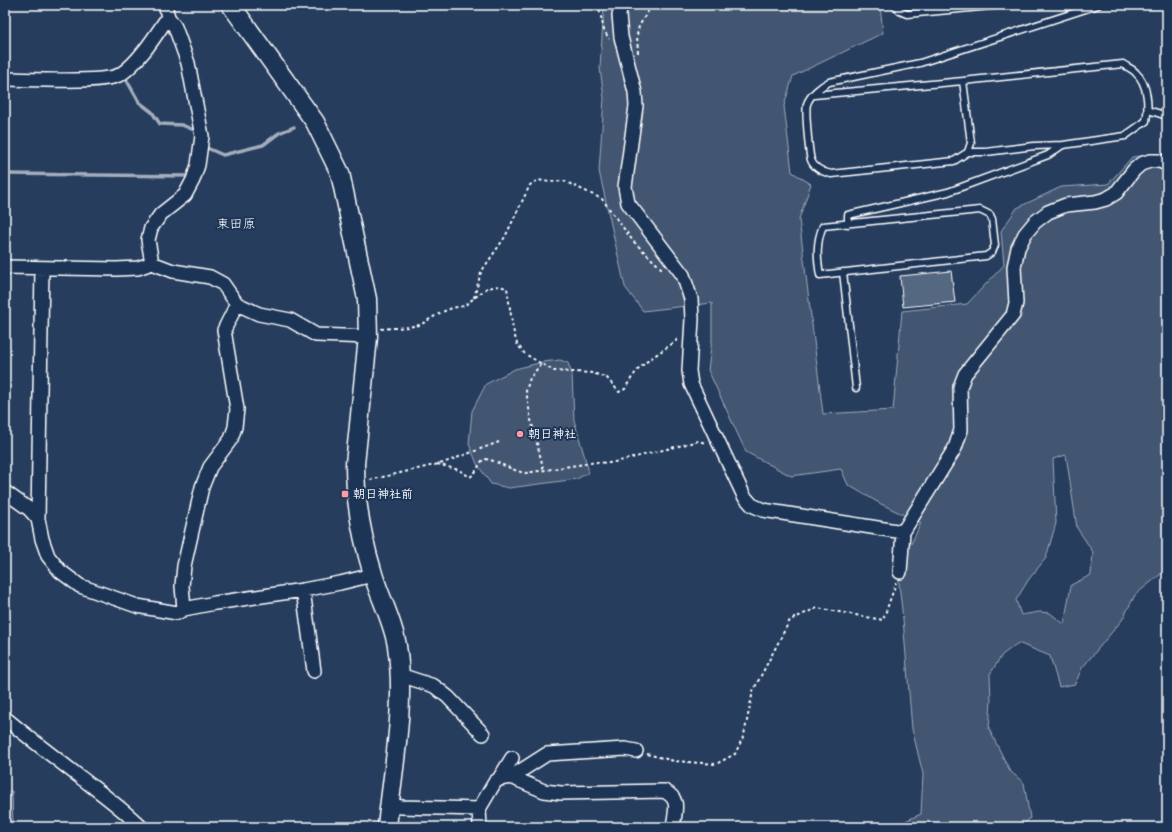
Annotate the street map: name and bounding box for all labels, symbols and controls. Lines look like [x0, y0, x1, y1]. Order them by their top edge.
district label: 東田原 [216, 215, 256, 232]
place label: 朝日神社 [528, 426, 576, 442]
marker: 朝日神社 [515, 429, 525, 439]
place label: 朝日神社前 [353, 486, 413, 502]
marker: 朝日神社前 [340, 489, 350, 499]

